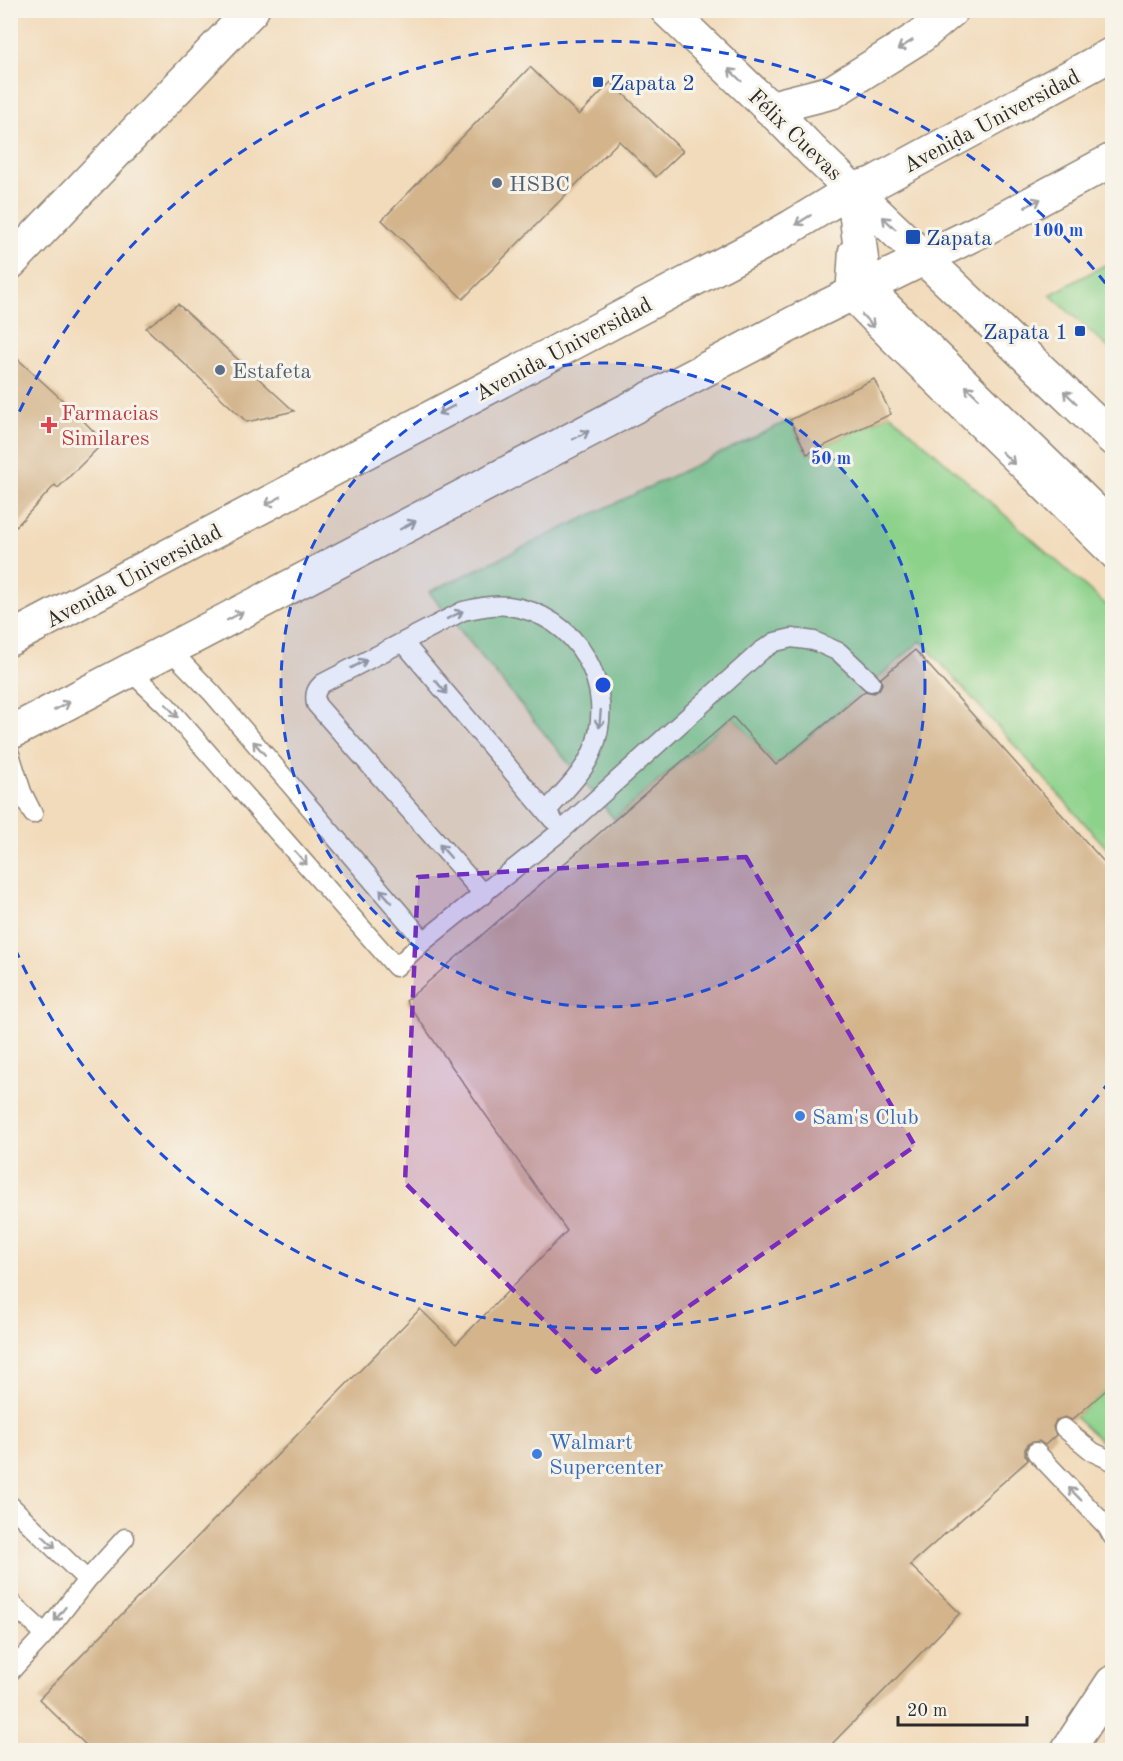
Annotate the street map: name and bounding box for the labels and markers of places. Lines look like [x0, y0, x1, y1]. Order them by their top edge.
place label: Zapata 2 [610, 73, 695, 95]
marker: Zapata 2 [591, 75, 605, 89]
place label: HSBC [509, 174, 570, 196]
marker: HSBC [490, 176, 504, 190]
marker: Zapata [904, 228, 922, 246]
place label: Zapata [926, 228, 992, 250]
place label: Zapata 1 [983, 322, 1068, 344]
marker: Zapata 1 [1073, 324, 1087, 338]
place label: Estafeta [232, 361, 311, 383]
marker: Estafeta [213, 363, 227, 377]
place label: Farmacias Similares [61, 403, 159, 450]
marker: Farmacias Similares [42, 418, 56, 432]
centre of rings [593, 675, 613, 695]
place label: Sam's Club [812, 1107, 919, 1129]
marker: Sam's Club [793, 1109, 807, 1123]
place label: Walmart Supercenter [549, 1432, 663, 1479]
marker: Walmart Supercenter [530, 1447, 544, 1461]

